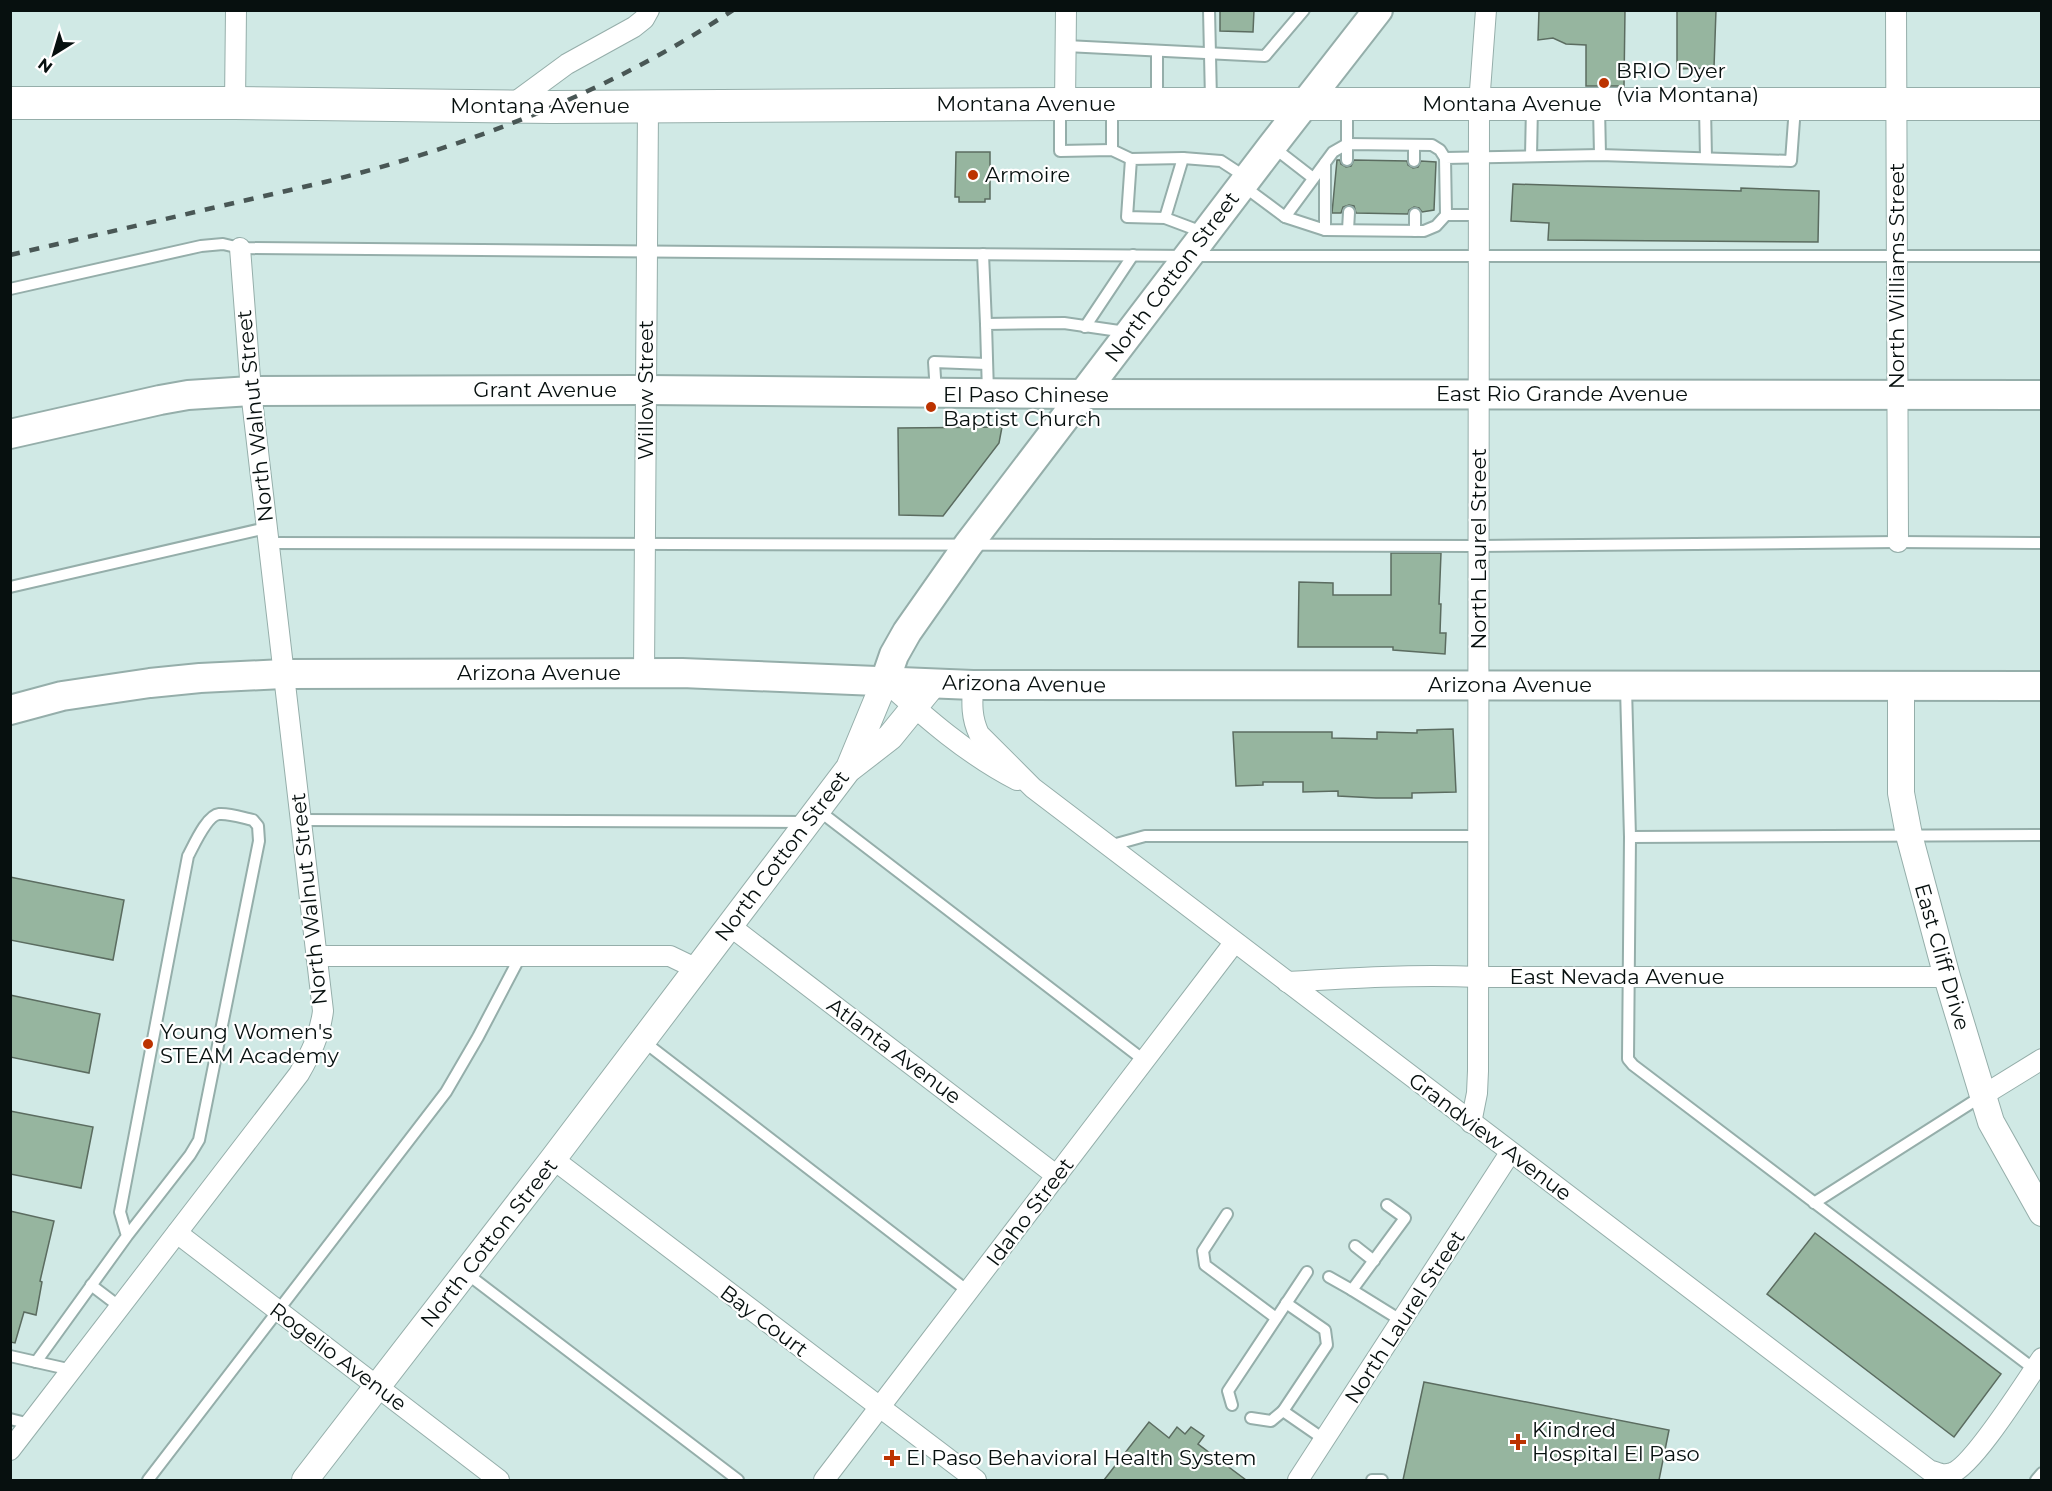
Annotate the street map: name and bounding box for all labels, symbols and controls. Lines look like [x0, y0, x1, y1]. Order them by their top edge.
north arrow [24, 24, 84, 84]
text: N [34, 54, 56, 77]
place label: BRIO Dyer (via Montana) [1616, 58, 1759, 107]
marker: BRIO Dyer (via Montana) [1597, 76, 1611, 90]
street label: Montana Avenue [936, 91, 1116, 116]
street label: Montana Avenue [1422, 91, 1602, 116]
street label: Montana Avenue [450, 93, 630, 118]
place label: Armoire [985, 162, 1070, 187]
street label: North Williams Street [1884, 163, 1909, 389]
marker: Armoire [966, 168, 980, 182]
street label: North Cotton Street [1099, 186, 1244, 367]
street label: North Walnut Street [231, 309, 278, 523]
street label: Willow Street [633, 320, 658, 460]
street label: Grant Avenue [473, 377, 617, 402]
street label: East Rio Grande Avenue [1436, 381, 1688, 406]
place label: El Paso Chinese Baptist Church [943, 382, 1109, 431]
marker: El Paso Chinese Baptist Church [924, 400, 938, 414]
street label: North Laurel Street [1466, 448, 1491, 650]
street label: Arizona Avenue [457, 660, 621, 685]
street label: Arizona Avenue [942, 670, 1106, 697]
street label: Arizona Avenue [1428, 672, 1592, 697]
street label: North Cotton Street [709, 765, 854, 946]
street label: North Walnut Street [285, 792, 332, 1006]
street label: East Cliff Drive [1910, 881, 1975, 1033]
street label: East Nevada Avenue [1510, 964, 1724, 989]
street label: Atlanta Avenue [823, 992, 966, 1109]
place label: Young Women's STEAM Academy [160, 1019, 339, 1068]
marker: Young Women's STEAM Academy [141, 1037, 155, 1051]
street label: Grandview Avenue [1404, 1067, 1577, 1206]
street label: North Cotton Street [415, 1153, 562, 1332]
street label: Idaho Street [981, 1153, 1078, 1271]
street label: North Laurel Street [1339, 1225, 1470, 1408]
street label: Bay Court [715, 1279, 813, 1362]
street label: Rogelio Avenue [265, 1297, 412, 1416]
place label: Kindred Hospital El Paso [1532, 1417, 1700, 1466]
marker: Kindred Hospital El Paso [1509, 1433, 1527, 1451]
place label: El Paso Behavioral Health System [906, 1445, 1257, 1470]
marker: El Paso Behavioral Health System [883, 1449, 901, 1467]

